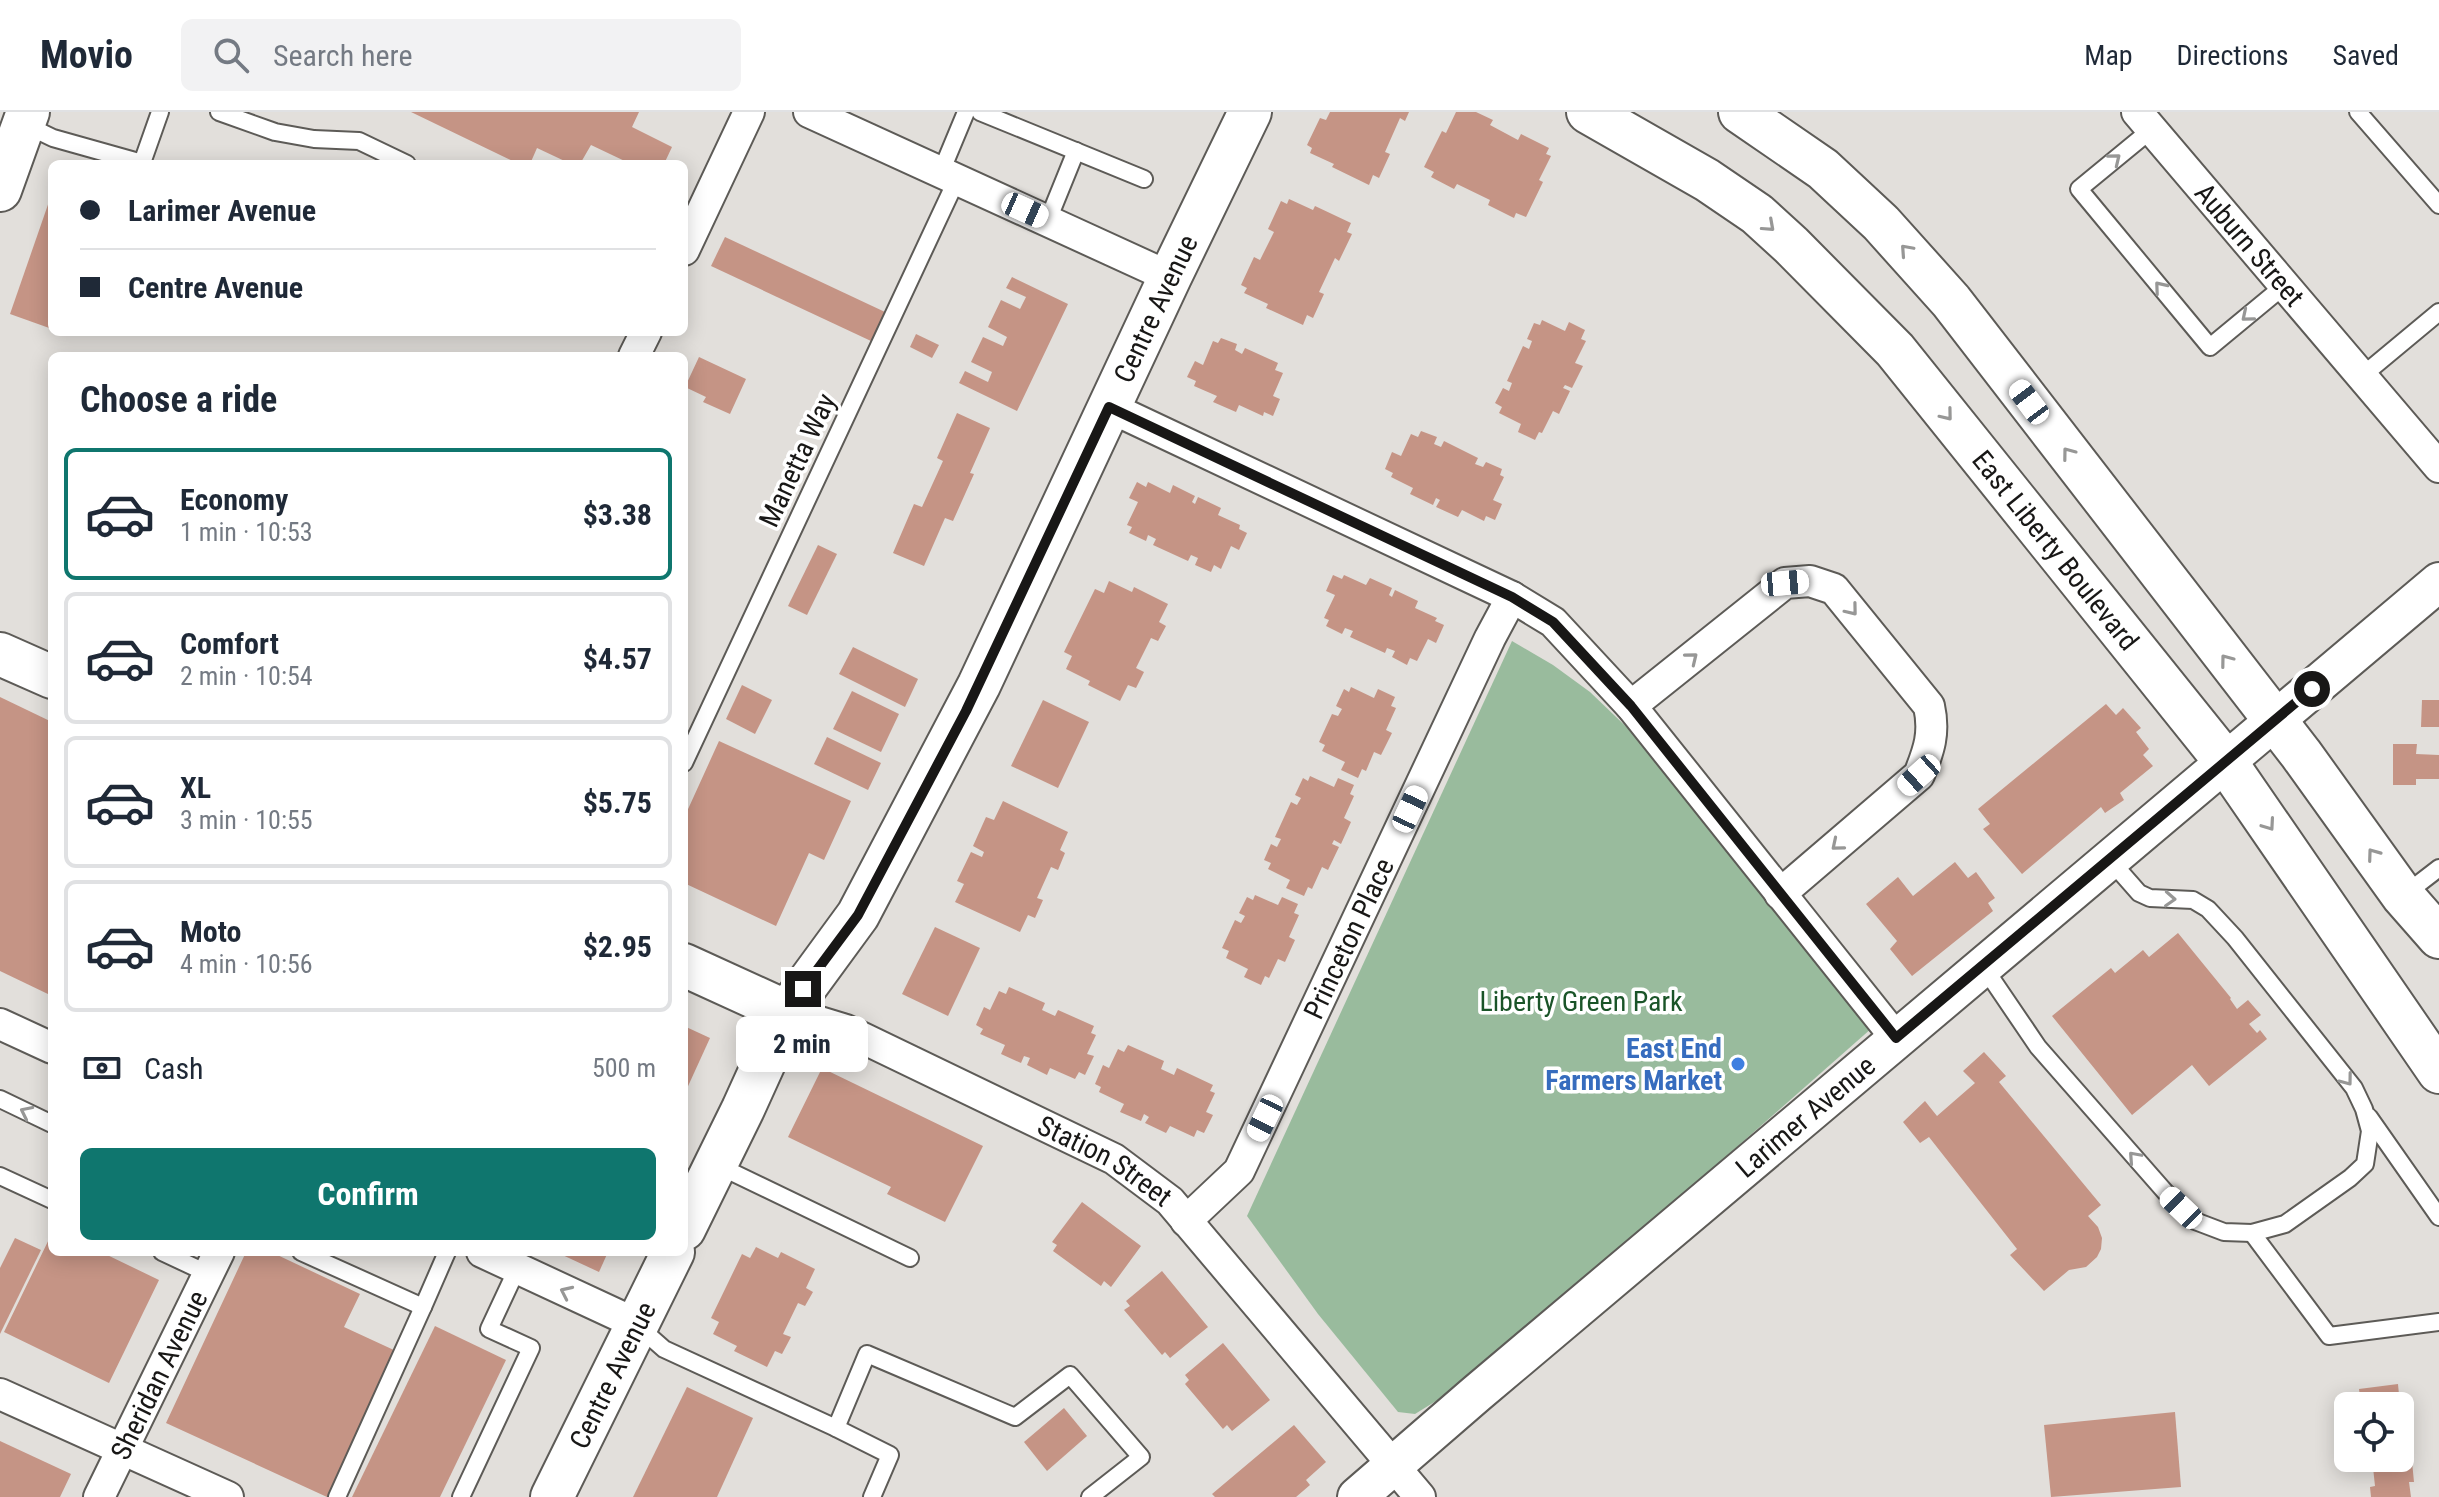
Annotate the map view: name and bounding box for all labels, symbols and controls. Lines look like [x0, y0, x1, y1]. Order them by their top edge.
search box [181, 19, 741, 91]
text: Movio [40, 33, 133, 77]
icon: search [209, 33, 253, 77]
text: Search here [273, 38, 413, 73]
text: Map [2084, 39, 2133, 72]
text: Directions [2177, 39, 2288, 72]
text: Saved [2332, 39, 2399, 72]
one-way arrow [2106, 155, 2121, 169]
street label: Auburn Street [2188, 177, 2311, 313]
car [998, 189, 1052, 231]
text: Larimer Avenue [128, 193, 316, 228]
one-way arrow [1760, 216, 1775, 230]
street label: Centre Avenue [1107, 230, 1205, 388]
one-way arrow [1901, 245, 1915, 260]
text: Centre Avenue [128, 270, 303, 305]
one-way arrow [2155, 282, 2170, 296]
one-way arrow [2242, 306, 2257, 321]
car [2005, 376, 2053, 428]
text: Choose a ride [80, 379, 277, 421]
street label: Manetta Way [752, 388, 843, 532]
one-way arrow [1937, 406, 1952, 420]
street label: East Liberty Boulevard [1965, 444, 2145, 657]
one-way arrow [2064, 447, 2078, 462]
icon: car [84, 478, 156, 550]
text: Economy [180, 482, 288, 517]
text: $3.38 [583, 497, 652, 532]
text: 1 min · 10:53 [180, 517, 313, 547]
car [1760, 569, 1810, 597]
one-way arrow [1842, 601, 1856, 616]
icon: car [84, 622, 156, 694]
text: Comfort [180, 626, 279, 661]
text: $4.57 [583, 641, 652, 676]
one-way arrow [1683, 653, 1697, 668]
one-way arrow [2222, 654, 2236, 668]
text: 2 min · 10:54 [180, 661, 313, 691]
route start [2294, 671, 2330, 707]
car [1893, 750, 1945, 800]
icon: car [84, 766, 156, 838]
text: XL [180, 770, 211, 805]
car [1389, 782, 1431, 836]
text: $5.75 [583, 785, 652, 820]
text: 3 min · 10:55 [180, 805, 313, 835]
one-way arrow [2259, 816, 2274, 831]
one-way arrow [1832, 835, 1847, 850]
one-way arrow [2368, 848, 2383, 862]
street label: Princeton Place [1297, 853, 1401, 1024]
one-way arrow [2164, 890, 2177, 907]
icon: car [84, 910, 156, 982]
text: Moto [180, 914, 241, 949]
text: $2.95 [583, 929, 652, 964]
text: 4 min · 10:56 [180, 949, 313, 979]
route end [785, 971, 821, 1007]
park label: Liberty Green Park [1479, 985, 1683, 1018]
callout: 2 min [737, 1017, 869, 1073]
text: 2 min [773, 1029, 831, 1059]
place label: East End Farmers Market [1545, 1032, 1722, 1097]
icon: cash [80, 1046, 124, 1090]
street label: Larimer Avenue [1729, 1049, 1882, 1185]
text: Cash [144, 1051, 204, 1086]
text: 500 m [592, 1053, 656, 1083]
marker: East End Farmers Market [1729, 1055, 1747, 1073]
one-way arrow [2337, 1071, 2351, 1085]
car [1244, 1091, 1286, 1145]
one-way arrow [20, 1105, 34, 1121]
street label: Station Street [1032, 1109, 1178, 1214]
button: Confirm [80, 1148, 656, 1240]
one-way arrow [2129, 1152, 2144, 1167]
car [2155, 1183, 2207, 1233]
street label: Sheridan Avenue [104, 1285, 215, 1465]
one-way arrow [560, 1285, 574, 1301]
street label: Centre Avenue [563, 1297, 663, 1454]
map controls [2334, 1392, 2414, 1472]
button: locate [2334, 1392, 2414, 1472]

